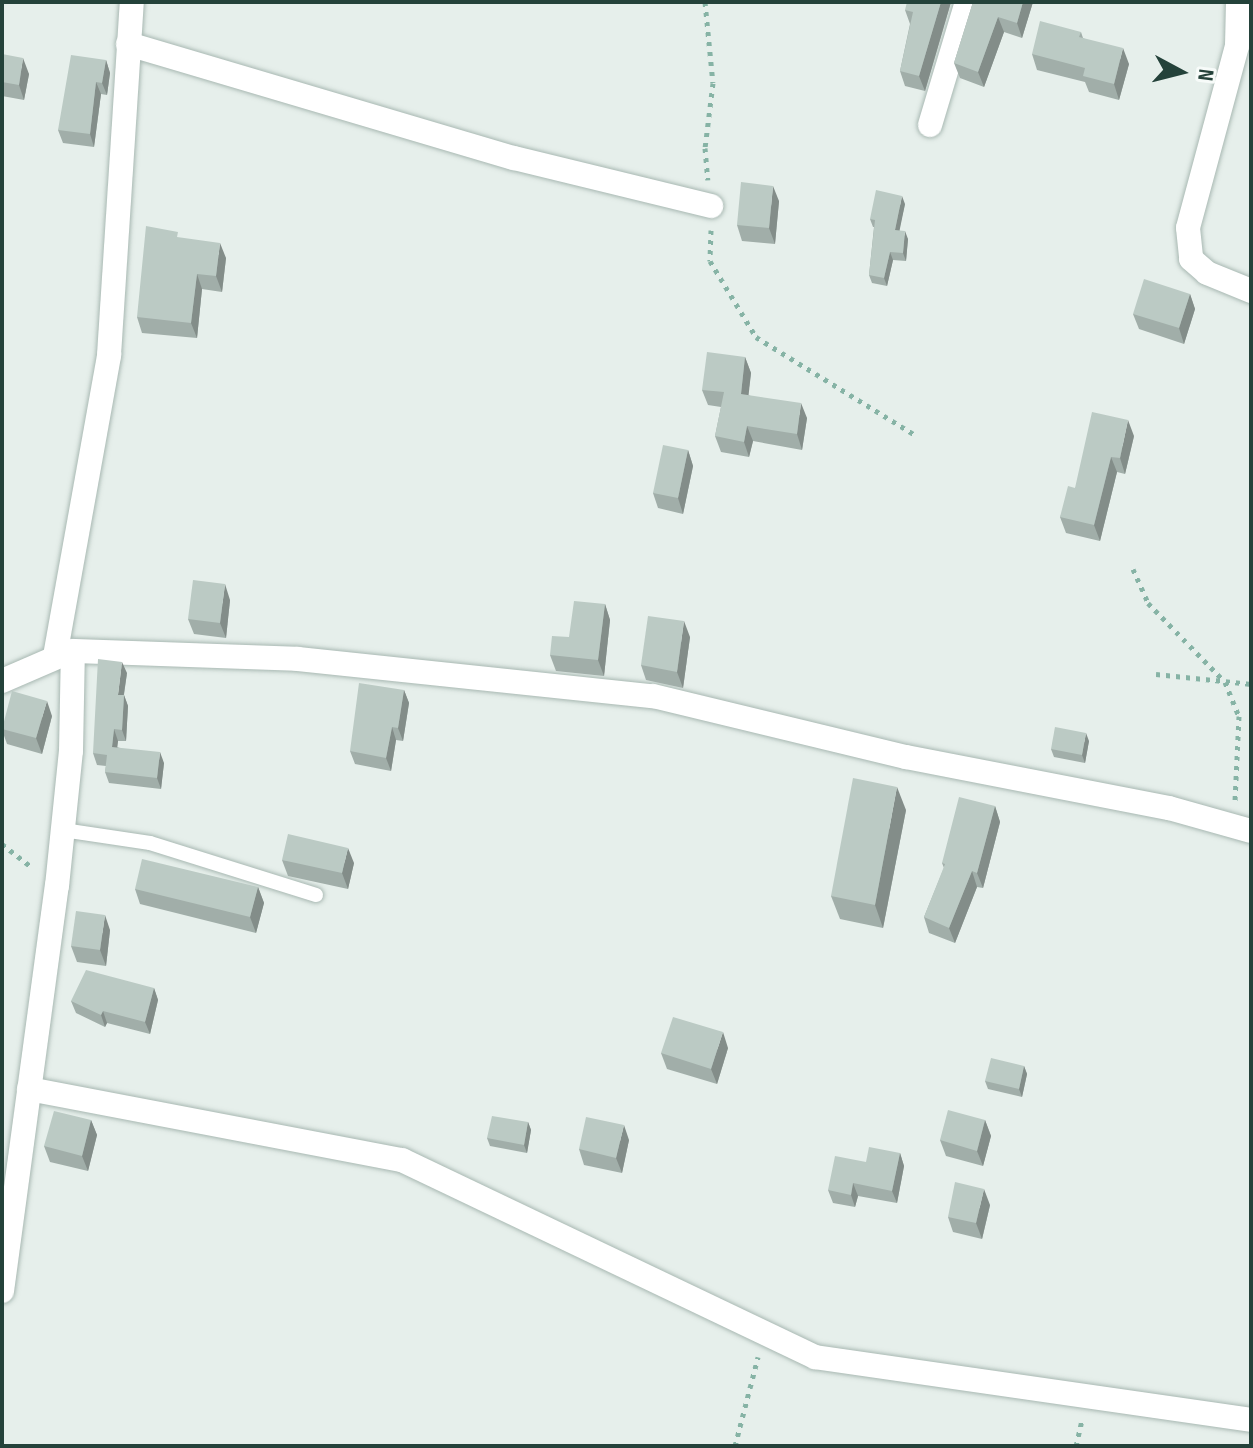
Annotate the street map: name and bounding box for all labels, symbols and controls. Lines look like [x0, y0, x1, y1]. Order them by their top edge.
north arrow [1141, 32, 1221, 112]
text: N [1191, 68, 1219, 82]

